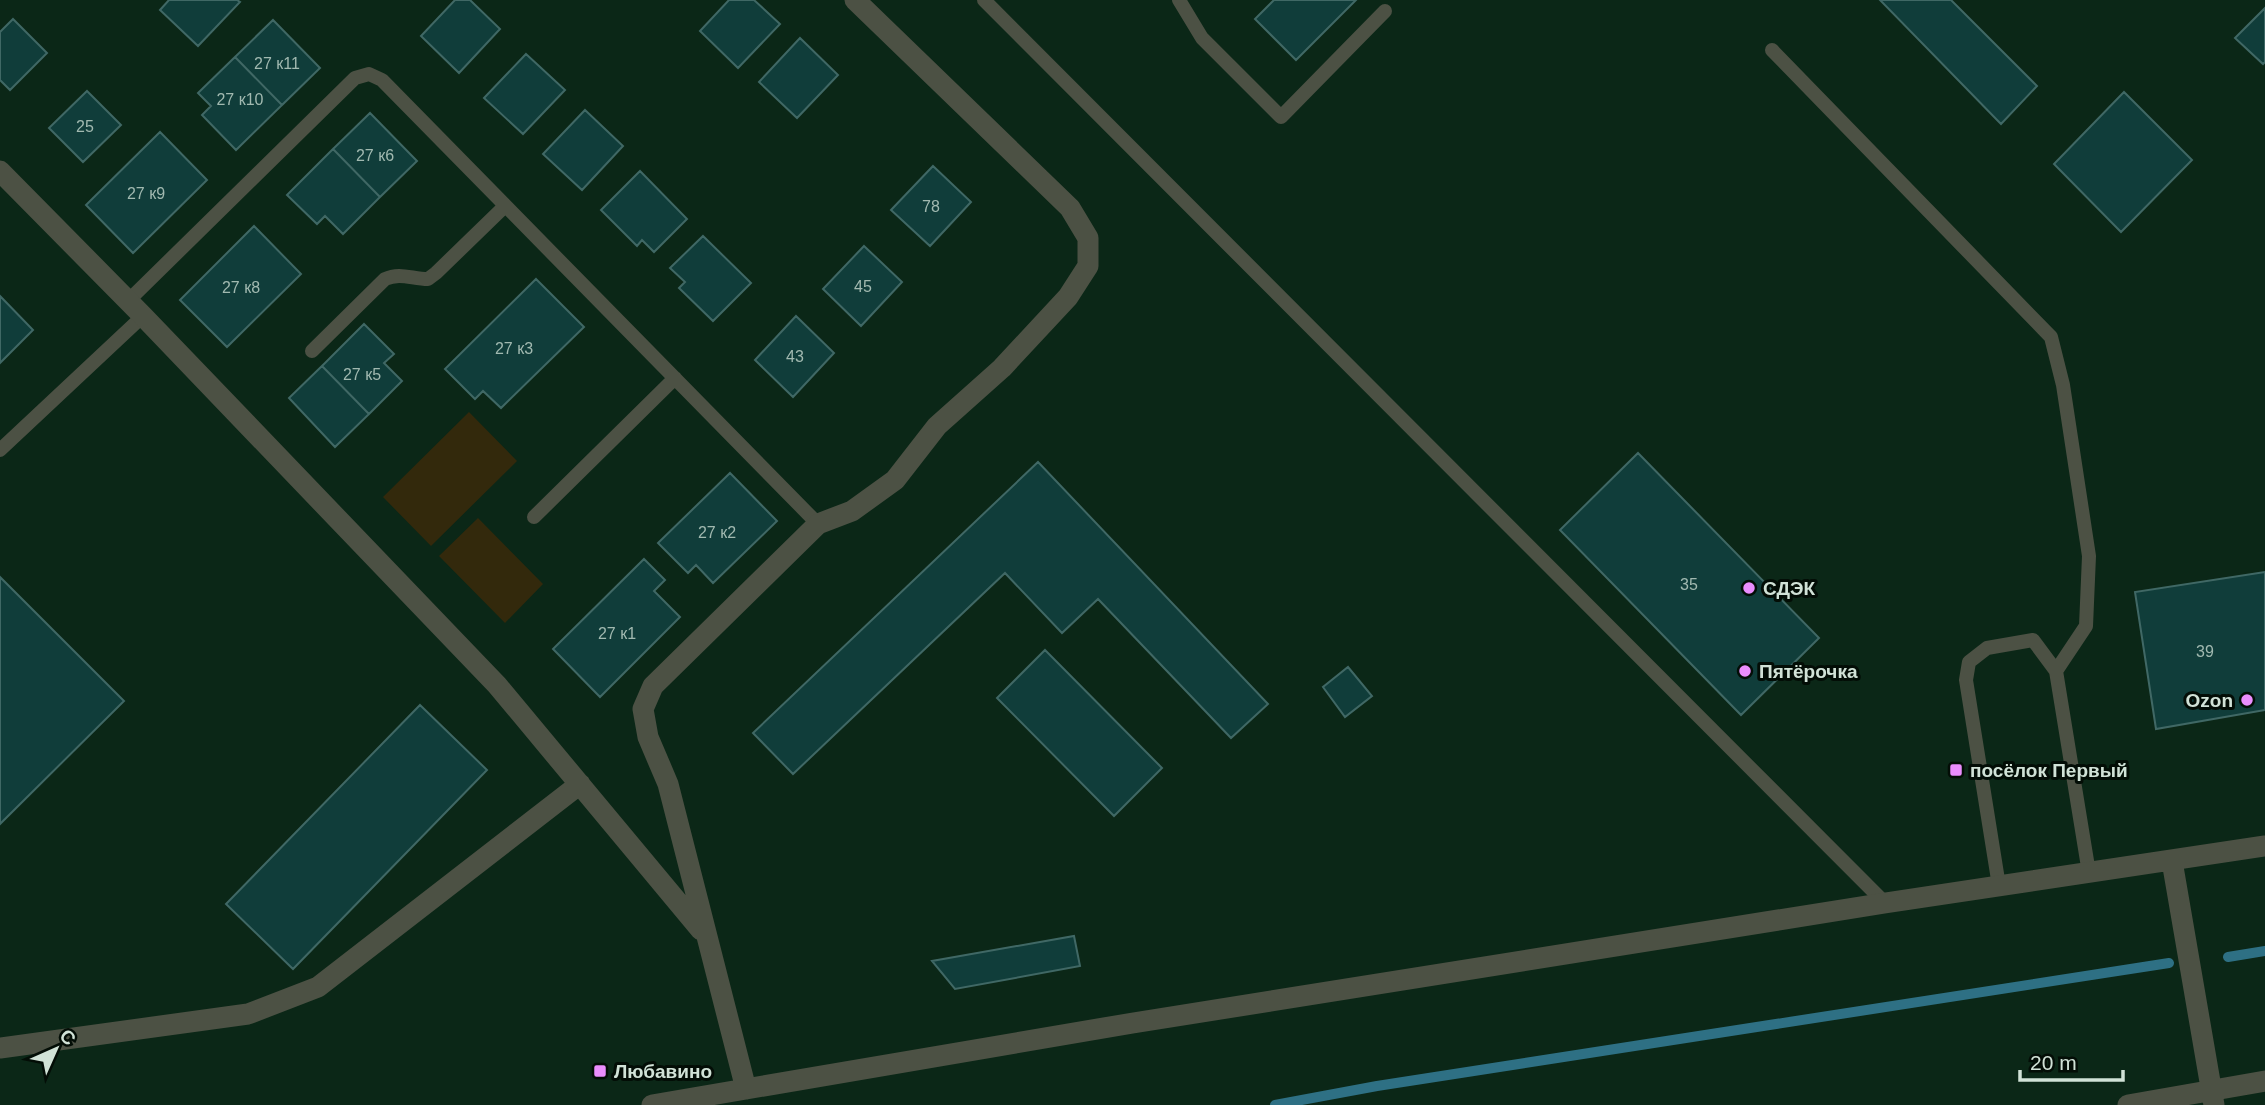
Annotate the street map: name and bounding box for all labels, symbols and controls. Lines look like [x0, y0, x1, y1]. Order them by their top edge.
house number: 27 к11 [254, 55, 300, 72]
house number: 27 к10 [216, 91, 264, 108]
house number: 25 [76, 118, 94, 135]
house number: 27 к6 [356, 147, 394, 164]
house number: 27 к9 [127, 185, 165, 202]
house number: 78 [922, 198, 940, 215]
house number: 45 [854, 278, 872, 295]
house number: 27 к8 [222, 279, 260, 296]
house number: 27 к3 [495, 340, 533, 357]
house number: 43 [786, 348, 804, 365]
house number: 27 к5 [343, 366, 381, 383]
house number: 27 к2 [698, 524, 736, 541]
house number: 35 [1680, 576, 1698, 593]
place label: СДЭК [1763, 578, 1816, 599]
marker: СДЭК [1741, 580, 1757, 596]
house number: 27 к1 [598, 625, 636, 642]
house number: 39 [2196, 643, 2214, 660]
place label: Пятёрочка [1759, 661, 1858, 682]
marker: Пятёрочка [1737, 663, 1753, 679]
place label: Ozon [2186, 690, 2233, 711]
marker: Ozon [2239, 692, 2255, 708]
place label: посёлок Первый [1970, 760, 2128, 781]
marker: посёлок Первый [1948, 762, 1964, 778]
north arrow [21, 1014, 91, 1084]
text: С [55, 1025, 80, 1050]
scale bar [2020, 1038, 2123, 1082]
text: 20 m [2030, 1051, 2077, 1074]
place label: Любавино [614, 1061, 712, 1082]
marker: Любавино [592, 1063, 608, 1079]

